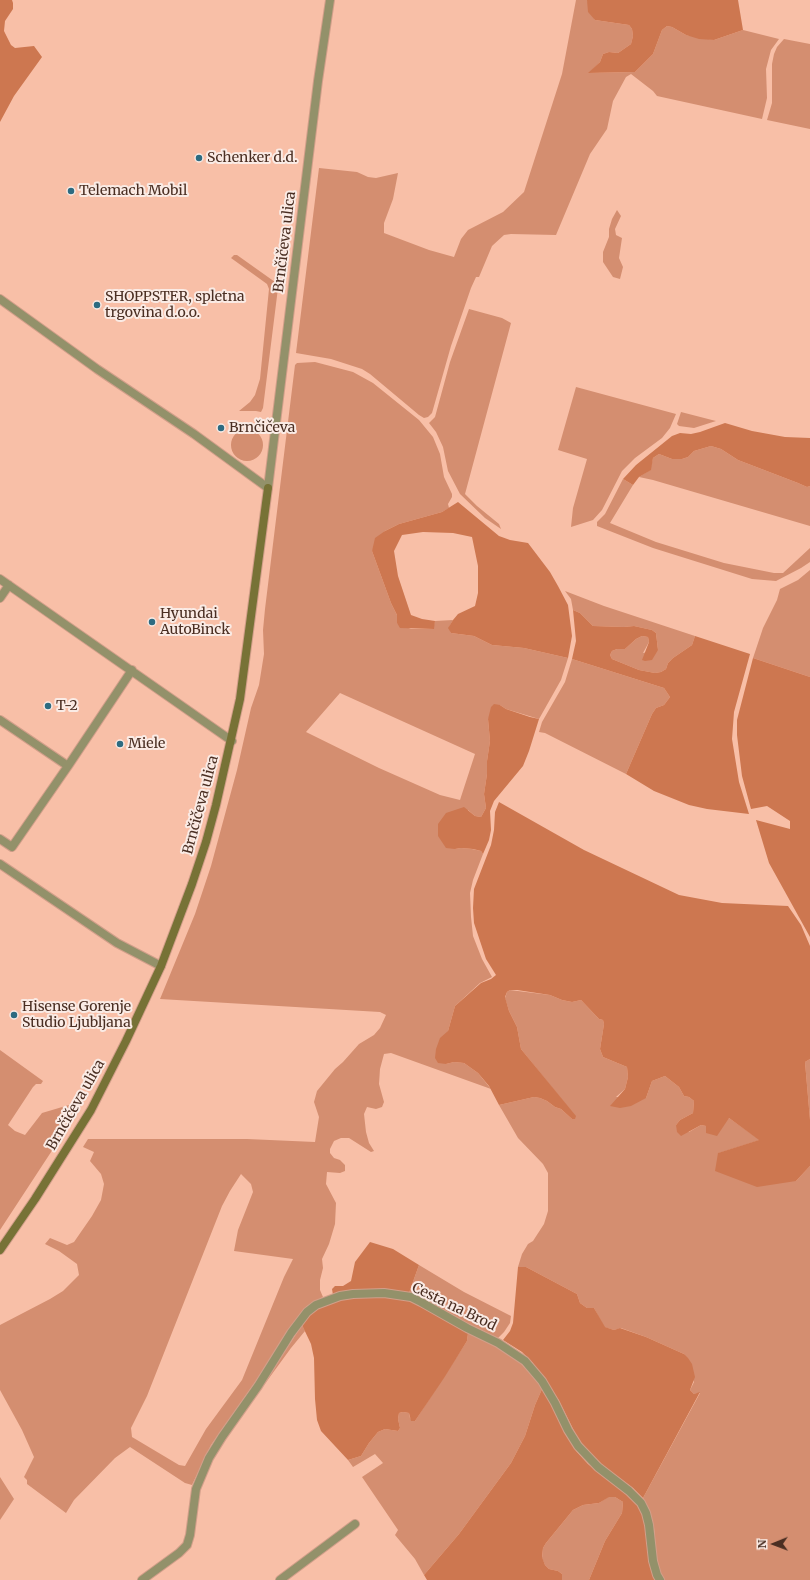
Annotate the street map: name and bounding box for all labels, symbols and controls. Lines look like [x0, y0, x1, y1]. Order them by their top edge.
place label: Schenker d.d. [207, 150, 298, 166]
marker: Schenker d.d. [194, 153, 204, 163]
place label: Telemach Mobil [79, 183, 187, 199]
marker: Telemach Mobil [66, 186, 76, 196]
street label: Brnčičeva ulica [270, 191, 300, 293]
place label: SHOPPSTER, spletna trgovina d.o.o. [105, 289, 244, 322]
marker: SHOPPSTER, spletna trgovina d.o.o. [92, 300, 102, 310]
place label: Brnčičeva [229, 420, 295, 436]
marker: Brnčičeva [216, 423, 226, 433]
place label: Hyundai AutoBinck [160, 606, 230, 638]
marker: Hyundai AutoBinck [147, 617, 157, 627]
place label: T-2 [56, 698, 78, 714]
marker: T-2 [43, 701, 53, 711]
place label: Miele [128, 736, 165, 752]
marker: Miele [115, 739, 125, 749]
street label: Brnčičeva ulica [180, 754, 222, 856]
place label: Hisense Gorenje Studio Ljubljana [22, 999, 131, 1032]
marker: Hisense Gorenje Studio Ljubljana [9, 1010, 19, 1020]
street label: Brnčičeva ulica [43, 1057, 109, 1153]
street label: Cesta na Brod [409, 1279, 499, 1335]
north arrow [754, 1524, 794, 1564]
text: N [755, 1540, 769, 1549]

